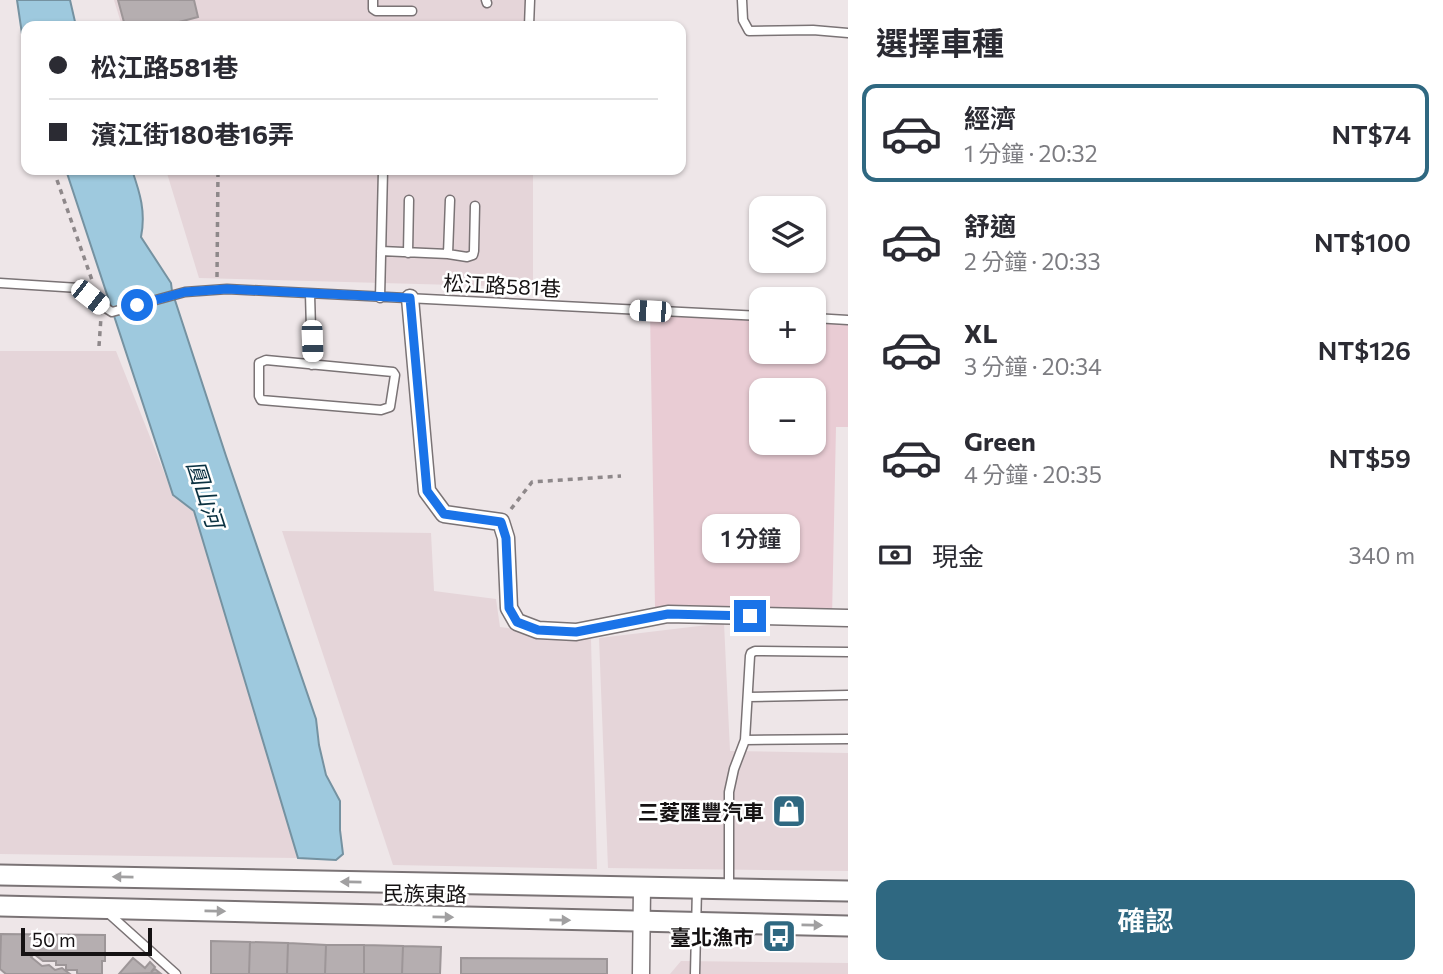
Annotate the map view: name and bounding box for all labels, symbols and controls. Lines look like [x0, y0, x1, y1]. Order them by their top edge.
text: 選擇車種 [876, 22, 1004, 62]
text: 松江路581巷 [91, 51, 238, 82]
icon: car [880, 102, 943, 165]
text: 經濟 [964, 102, 1016, 133]
text: 濱江街180巷16弄 [91, 118, 294, 149]
text: NT$74 [1332, 118, 1411, 149]
text: 1 分鐘 · 20:32 [964, 139, 1097, 167]
map controls [749, 196, 826, 455]
button: layers [749, 196, 826, 273]
icon: car [880, 210, 943, 273]
text: 舒適 [964, 210, 1016, 241]
text: NT$100 [1314, 226, 1411, 257]
text: 2 分鐘 · 20:33 [964, 247, 1101, 275]
street label: 松江路581巷 [443, 269, 561, 301]
car [67, 276, 114, 318]
button: + [749, 287, 826, 364]
route start [121, 289, 153, 321]
car [629, 299, 672, 323]
text: XL [964, 317, 998, 348]
icon: car [880, 318, 943, 381]
car [301, 320, 324, 362]
text: NT$126 [1318, 334, 1411, 365]
text: 3 分鐘 · 20:34 [964, 352, 1102, 380]
button: − [749, 378, 826, 455]
text: Green [964, 425, 1036, 456]
icon: car [880, 426, 943, 489]
text: NT$59 [1329, 442, 1411, 473]
water label: 圓山河 [182, 457, 231, 535]
text: 4 分鐘 · 20:35 [964, 460, 1102, 488]
callout: 1 分鐘 [701, 514, 799, 564]
text: 1 分鐘 [721, 524, 781, 552]
icon: cash [876, 536, 914, 574]
text: 現金 [932, 540, 984, 571]
text: 340 m [1349, 541, 1415, 569]
route end [734, 600, 766, 632]
shop icon: 三菱匯豐汽車 [770, 792, 808, 830]
place label: 三菱匯豐汽車 [638, 799, 764, 824]
one-way arrow [112, 871, 134, 883]
one-way arrow [340, 876, 362, 887]
street label: 民族東路 [383, 880, 467, 906]
button: 確認 [876, 880, 1415, 960]
one-way arrow [204, 905, 226, 917]
one-way arrow [432, 911, 454, 922]
one-way arrow [549, 914, 571, 925]
bus stop icon: 臺北漁市 [760, 917, 798, 955]
one-way arrow [801, 920, 823, 931]
place label: 臺北漁市 [670, 924, 754, 949]
scale bar [21, 925, 152, 957]
text: 50 m [32, 928, 76, 951]

